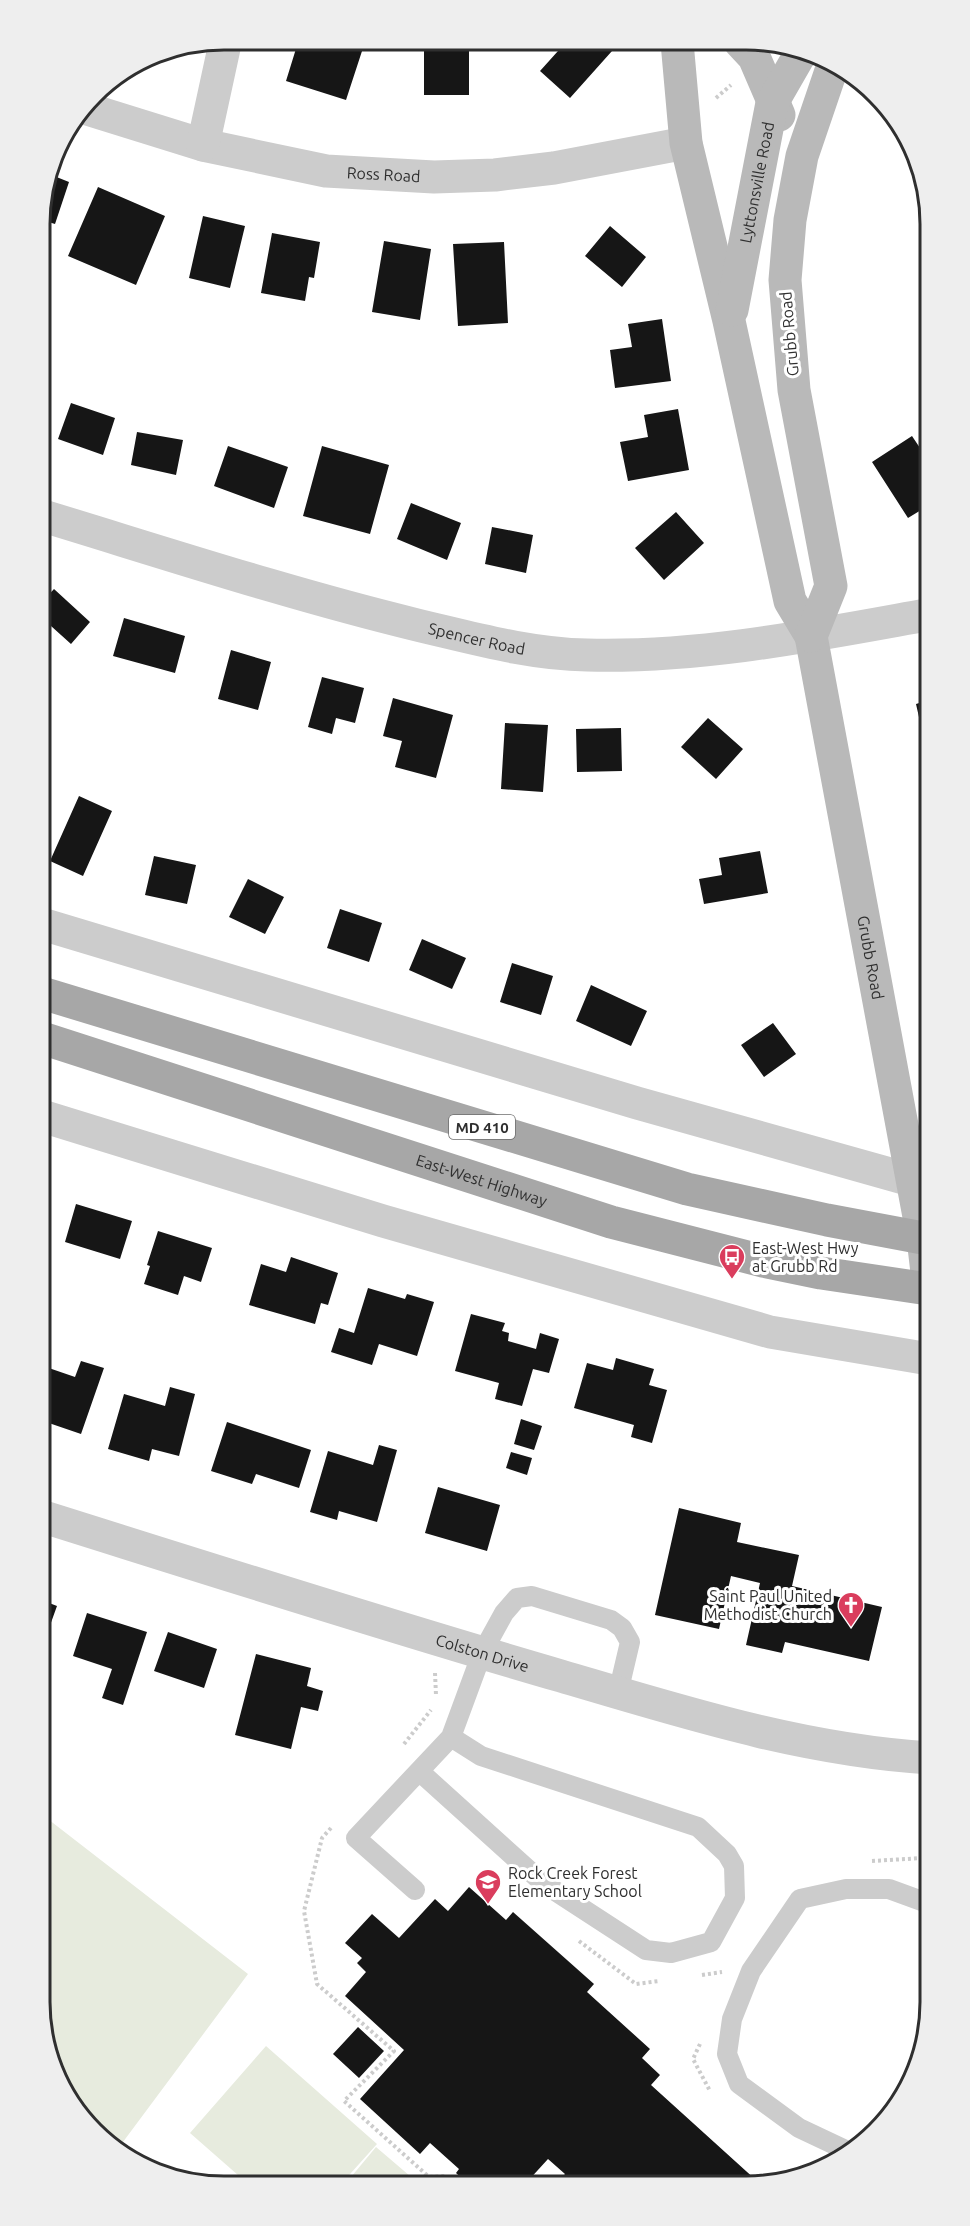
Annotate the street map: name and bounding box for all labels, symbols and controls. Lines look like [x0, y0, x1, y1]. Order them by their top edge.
street label: Lyttonsville Road [736, 120, 777, 245]
street label: Ross Road [346, 163, 421, 185]
street label: Grubb Road [776, 291, 802, 377]
street label: Spencer Road [426, 619, 526, 658]
street label: Grubb Road [854, 914, 887, 1001]
road number: MD 410 [449, 1115, 515, 1139]
street label: East-West Highway [414, 1151, 550, 1210]
place label: East-West Hwy at Grubb Rd [752, 1239, 859, 1275]
bus stop icon: East-West Hwy at Grubb Rd [717, 1242, 747, 1280]
place label: Saint Paul United Methodist Church [704, 1587, 832, 1623]
church icon: Saint Paul United Methodist Church [836, 1590, 866, 1628]
street label: Colston Drive [434, 1630, 531, 1675]
place label: Rock Creek Forest Elementary School [508, 1864, 642, 1900]
school or university icon: Rock Creek Forest Elementary School [473, 1867, 503, 1905]

